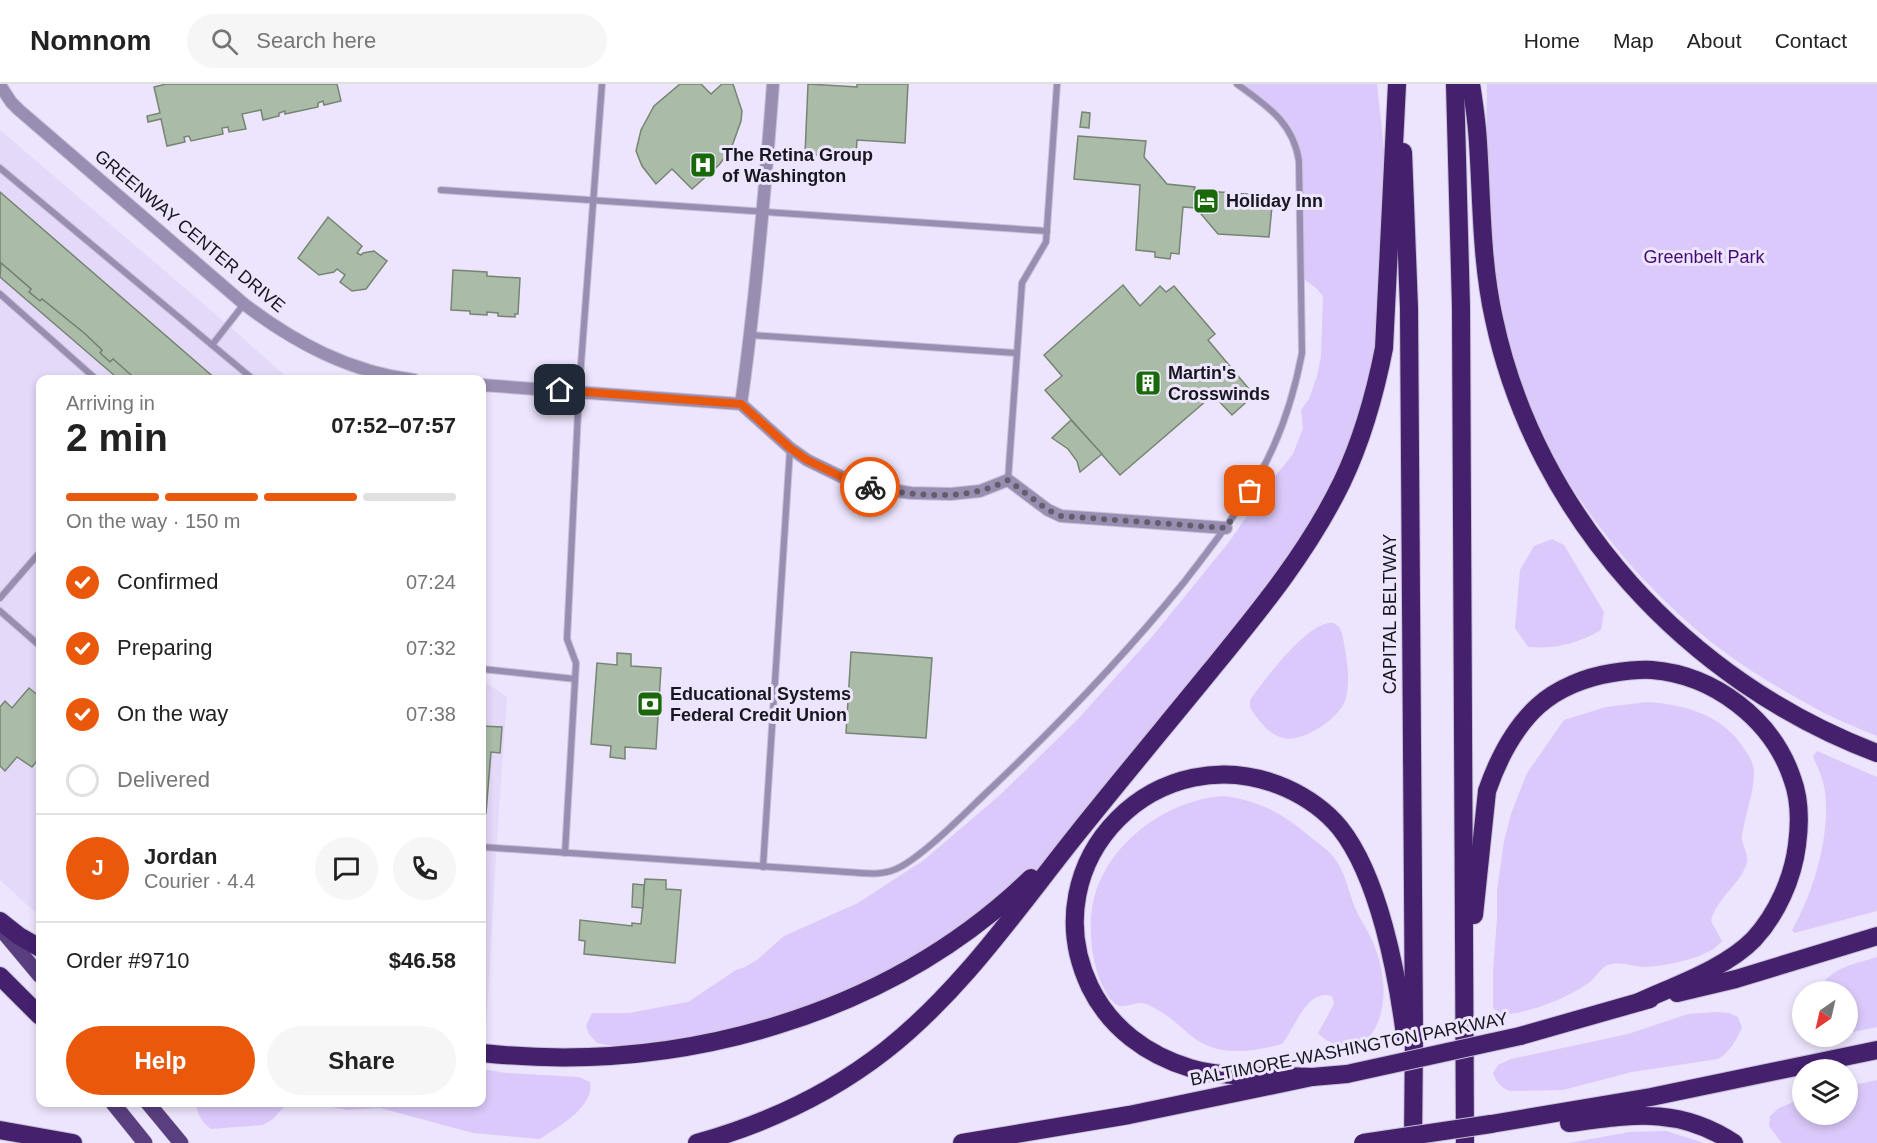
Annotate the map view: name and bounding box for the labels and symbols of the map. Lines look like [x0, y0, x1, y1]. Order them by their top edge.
place label: The Retina Group of Washington [722, 145, 873, 186]
street label: GREENWAY CENTER DRIVE [91, 146, 289, 316]
hospital icon: The Retina Group of Washington [688, 150, 718, 180]
hotel icon: Holiday Inn [1191, 186, 1221, 216]
place label: Holiday Inn [1226, 191, 1323, 211]
park label: Greenbelt Park [1643, 247, 1766, 267]
place label: Martin's Crosswinds [1168, 363, 1270, 404]
pin [534, 364, 585, 415]
building icon: Martin's Crosswinds [1133, 368, 1163, 398]
courier [840, 457, 900, 517]
pin [1224, 465, 1275, 516]
street label: CAPITAL BELTWAY [1380, 534, 1400, 694]
place label: Educational Systems Federal Credit Union [670, 684, 851, 725]
bank icon: Educational Systems Federal Credit Union [635, 689, 665, 719]
north arrow [1792, 981, 1858, 1047]
street label: BALTIMORE-WASHINGTON PARKWAY [1188, 1008, 1510, 1090]

